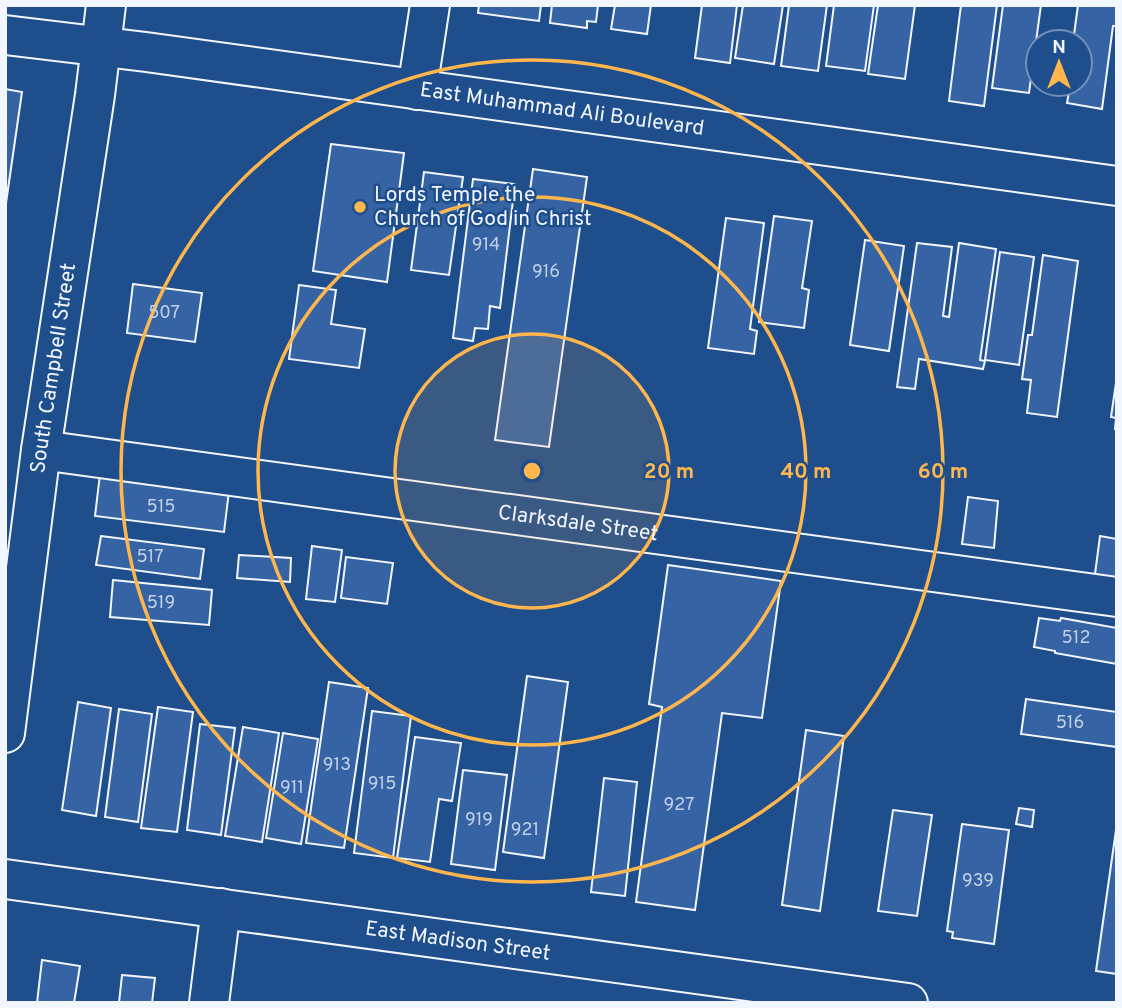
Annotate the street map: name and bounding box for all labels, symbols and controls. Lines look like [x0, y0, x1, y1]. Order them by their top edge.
north arrow [1024, 28, 1094, 98]
text: N [1052, 36, 1066, 60]
street label: East Muhammad Ali Boulevard [418, 76, 706, 142]
place label: Lords Temple the Church of God in Christ [374, 182, 592, 233]
marker: Lords Temple the Church of God in Christ [352, 199, 368, 215]
house number: 914 [472, 234, 500, 257]
street label: South Campbell Street [25, 261, 83, 475]
house number: 916 [532, 261, 560, 284]
house number: 507 [148, 302, 180, 325]
centre of rings [520, 459, 544, 483]
text: 20 m [644, 459, 694, 486]
text: 40 m [781, 459, 831, 486]
text: 60 m [918, 459, 968, 486]
house number: 515 [146, 496, 176, 519]
street label: Clarksdale Street [496, 499, 660, 548]
house number: 517 [136, 546, 164, 569]
house number: 519 [147, 592, 175, 615]
house number: 512 [1062, 627, 1090, 650]
house number: 516 [1056, 712, 1084, 735]
house number: 913 [323, 754, 351, 777]
house number: 915 [368, 773, 396, 796]
house number: 911 [280, 777, 304, 800]
house number: 927 [664, 794, 694, 817]
house number: 919 [465, 809, 493, 832]
house number: 921 [511, 819, 539, 842]
house number: 939 [962, 870, 994, 893]
street label: East Madison Street [363, 915, 552, 967]

